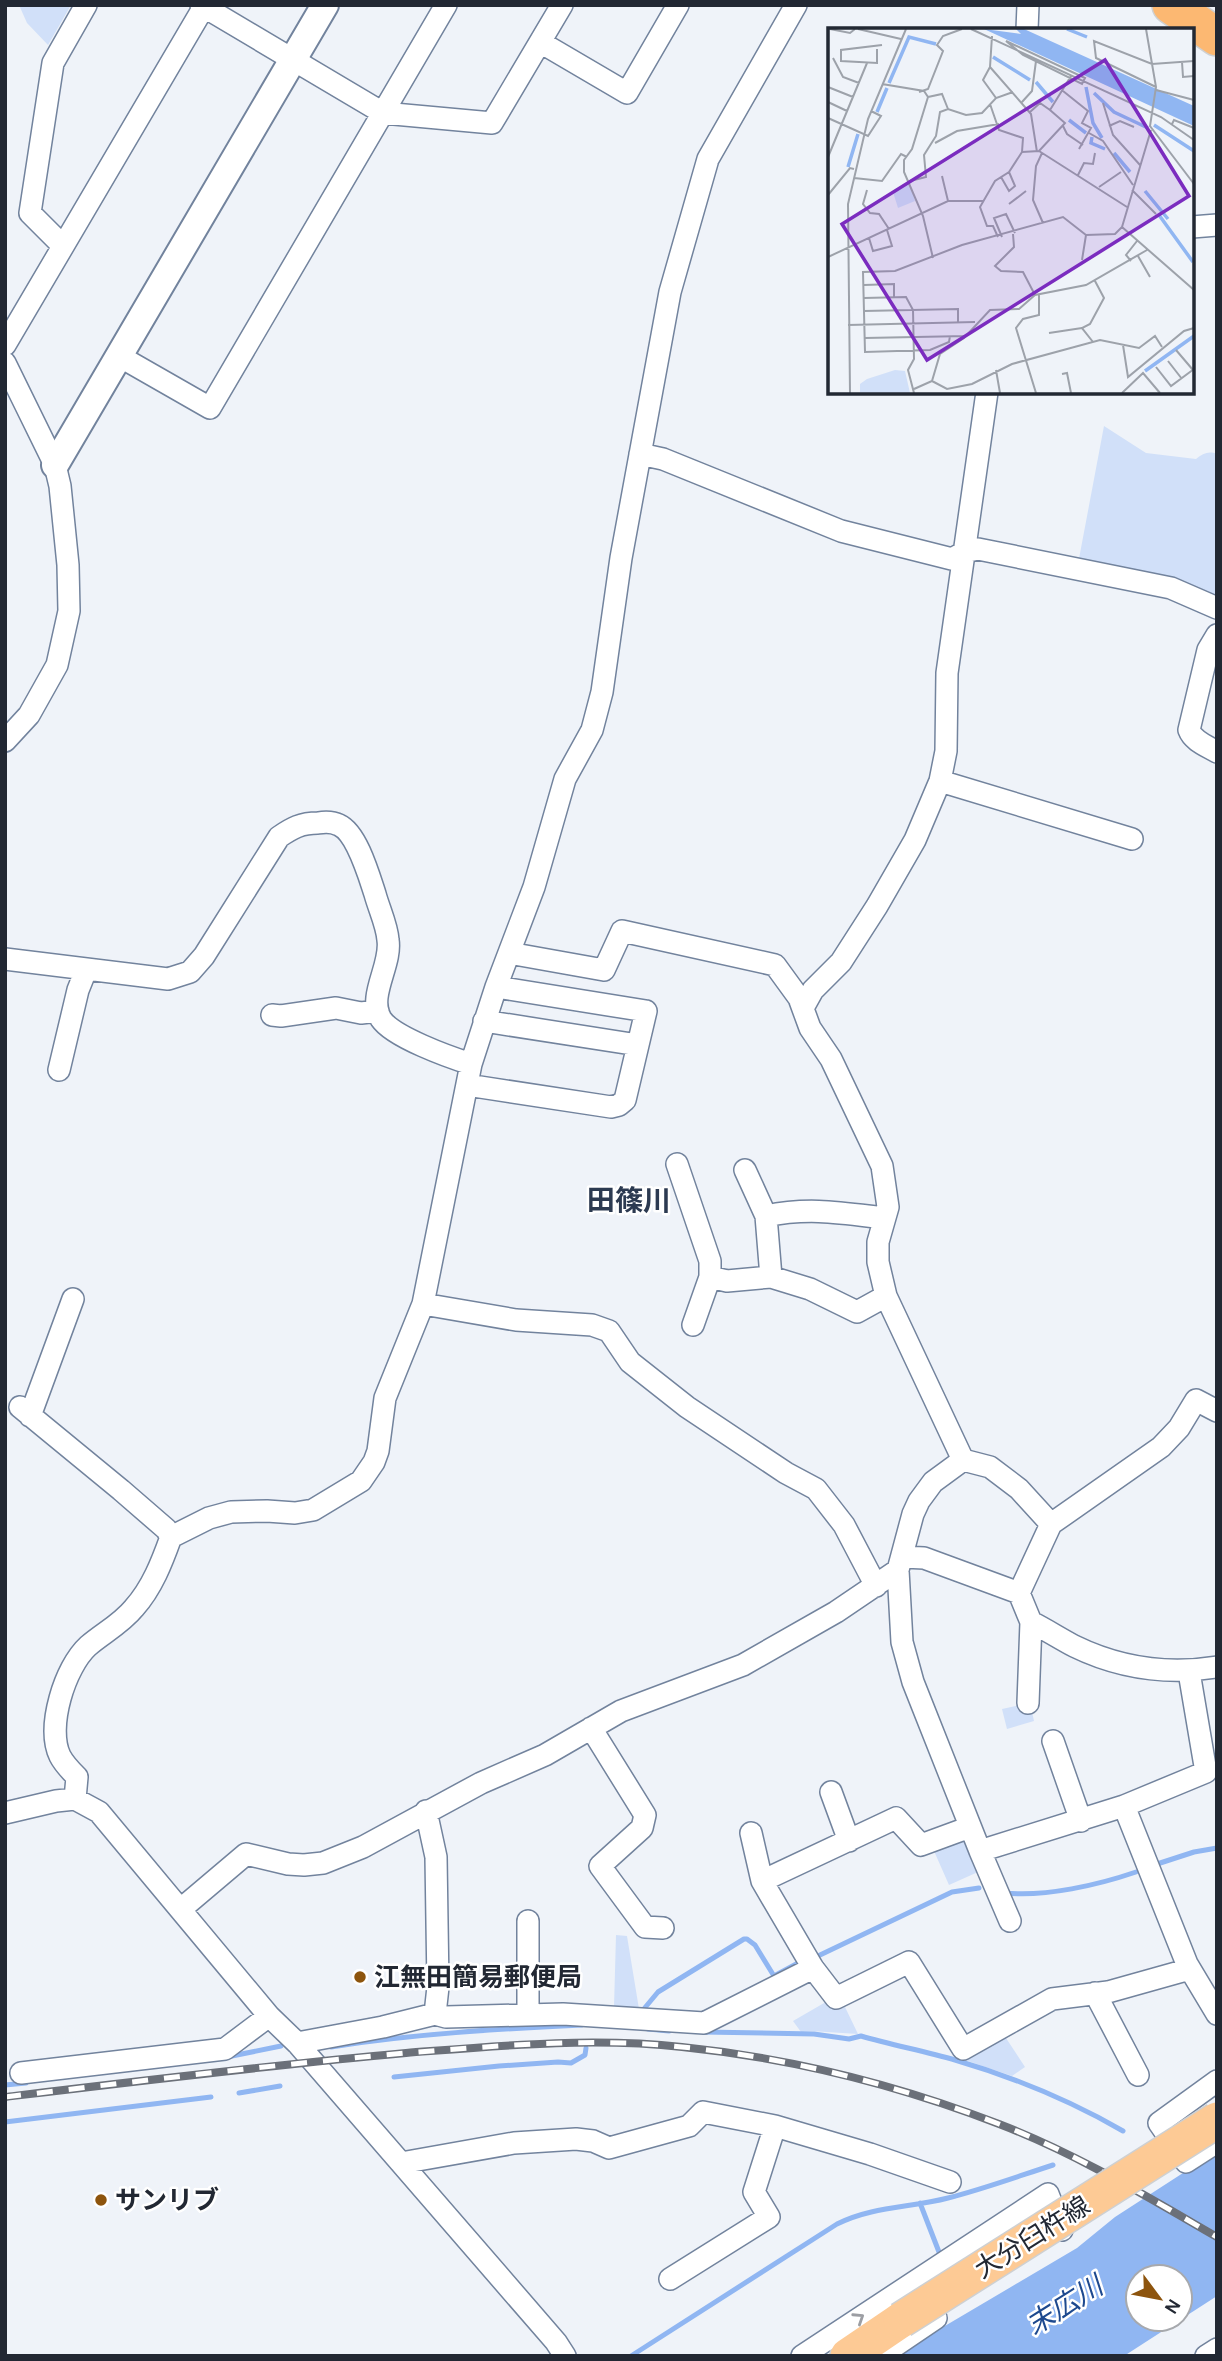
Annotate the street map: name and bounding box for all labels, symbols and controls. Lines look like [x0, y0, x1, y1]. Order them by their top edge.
inset map [828, 28, 1194, 394]
district label: 田篠川 [587, 1184, 671, 1217]
place label: 江無田簡易郵便局 [374, 1962, 582, 1993]
marker: 江無田簡易郵便局 [352, 1969, 368, 1985]
place label: サンリブ [115, 2185, 219, 2216]
street label: 大分臼杵線 [969, 2190, 1096, 2285]
marker: サンリブ [93, 2192, 109, 2208]
north arrow [1124, 2263, 1194, 2333]
water label: 末広川 [1020, 2268, 1111, 2342]
text: N [1160, 2295, 1186, 2318]
one-way arrow [851, 2313, 864, 2326]

